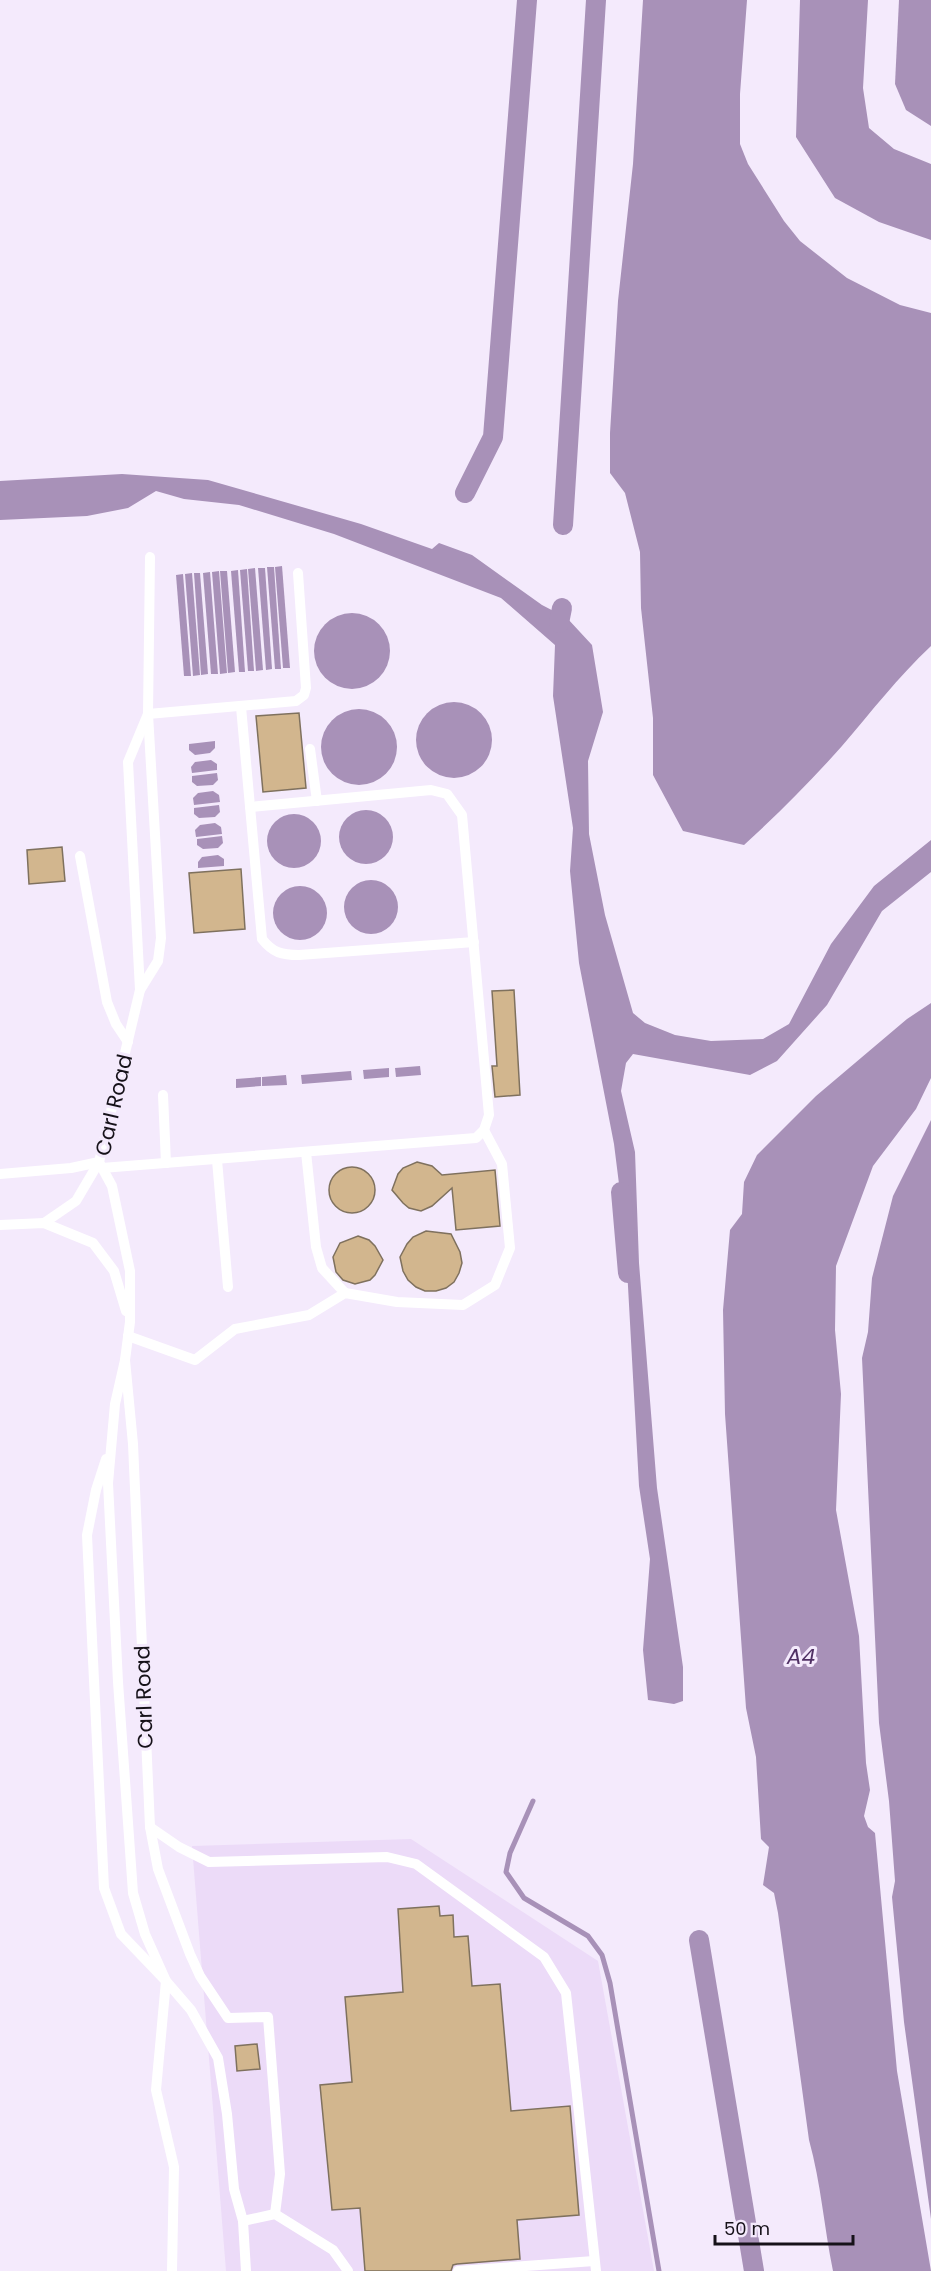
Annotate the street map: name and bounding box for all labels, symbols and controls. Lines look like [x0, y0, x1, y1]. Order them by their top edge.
street label: Carl Road [88, 1051, 139, 1159]
water label: A4 [786, 1641, 815, 1672]
street label: Carl Road [127, 1645, 160, 1749]
scale bar [715, 2208, 853, 2246]
text: 50 m [724, 2216, 770, 2241]

